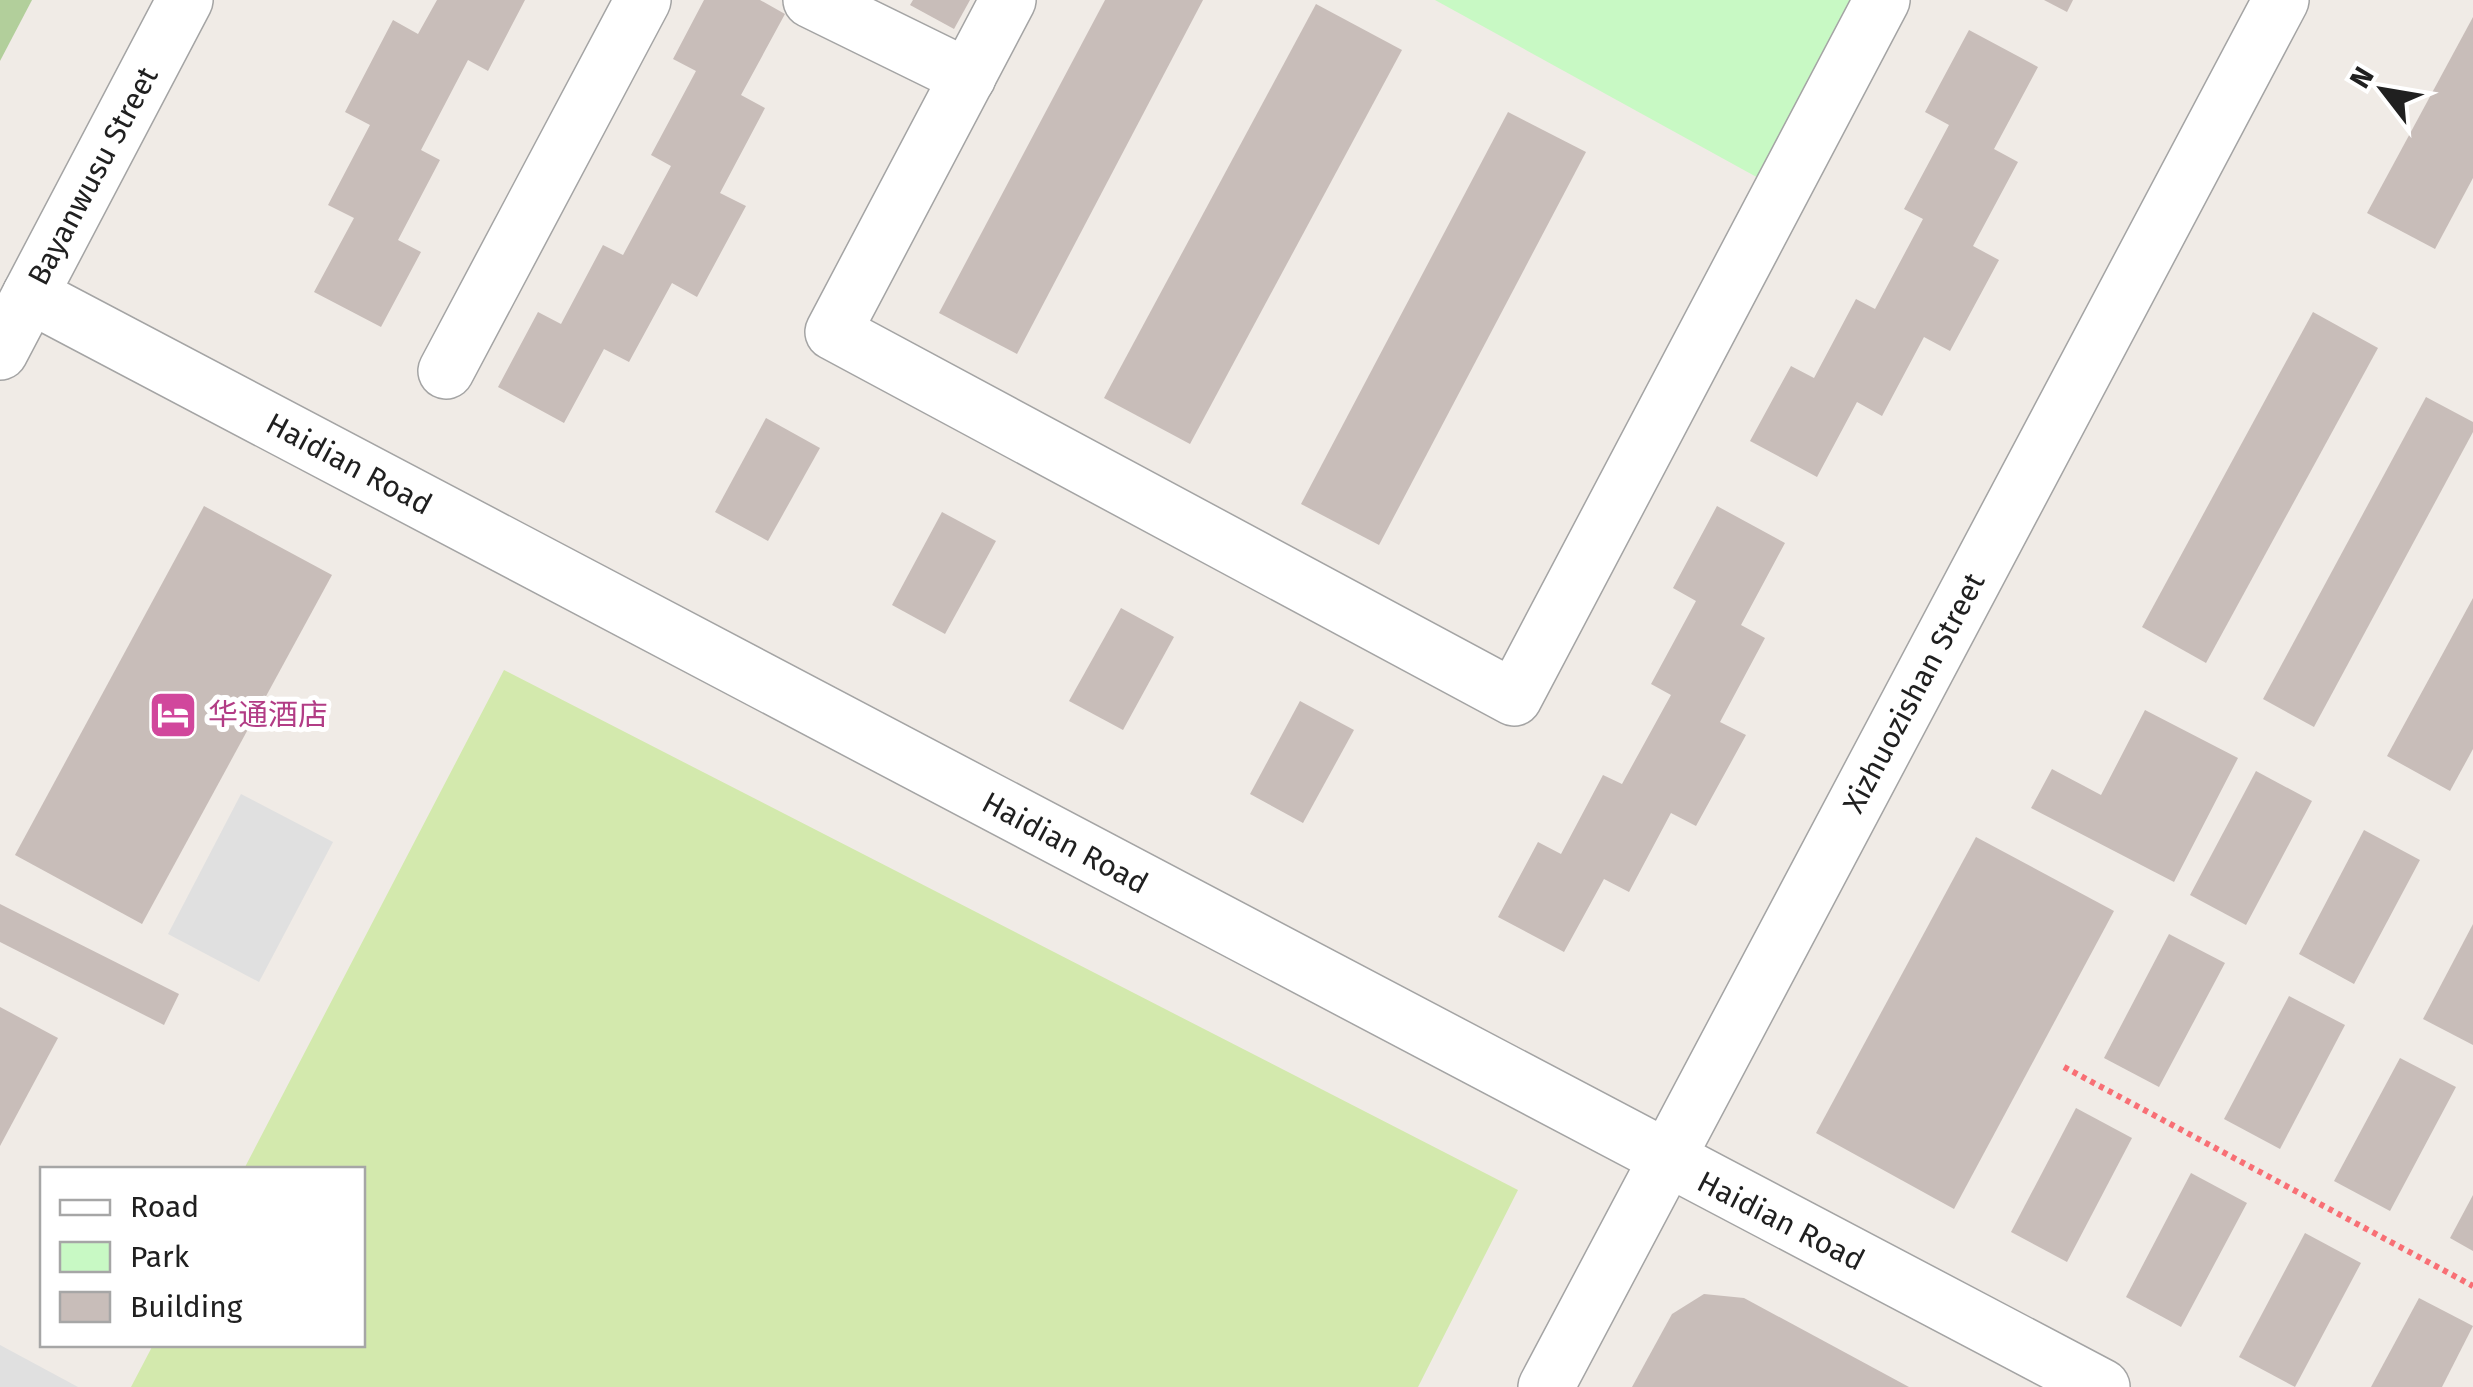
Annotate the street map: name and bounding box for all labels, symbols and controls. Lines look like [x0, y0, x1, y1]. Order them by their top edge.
north arrow [2333, 40, 2433, 140]
street label: Bayanwusu Street [20, 61, 166, 291]
text: N [2343, 61, 2381, 94]
street label: Haidian Road [260, 405, 438, 523]
street label: Xizhuozishan Street [1836, 567, 1993, 819]
hotel icon: 华通酒店 [147, 689, 199, 741]
place label: 华通酒店 [208, 697, 328, 733]
street label: Haidian Road [976, 784, 1154, 902]
street label: Haidian Road [1691, 1164, 1871, 1278]
legend [40, 1167, 365, 1347]
text: Road [130, 1189, 199, 1225]
text: Park [130, 1239, 190, 1275]
text: Building [130, 1289, 243, 1325]

